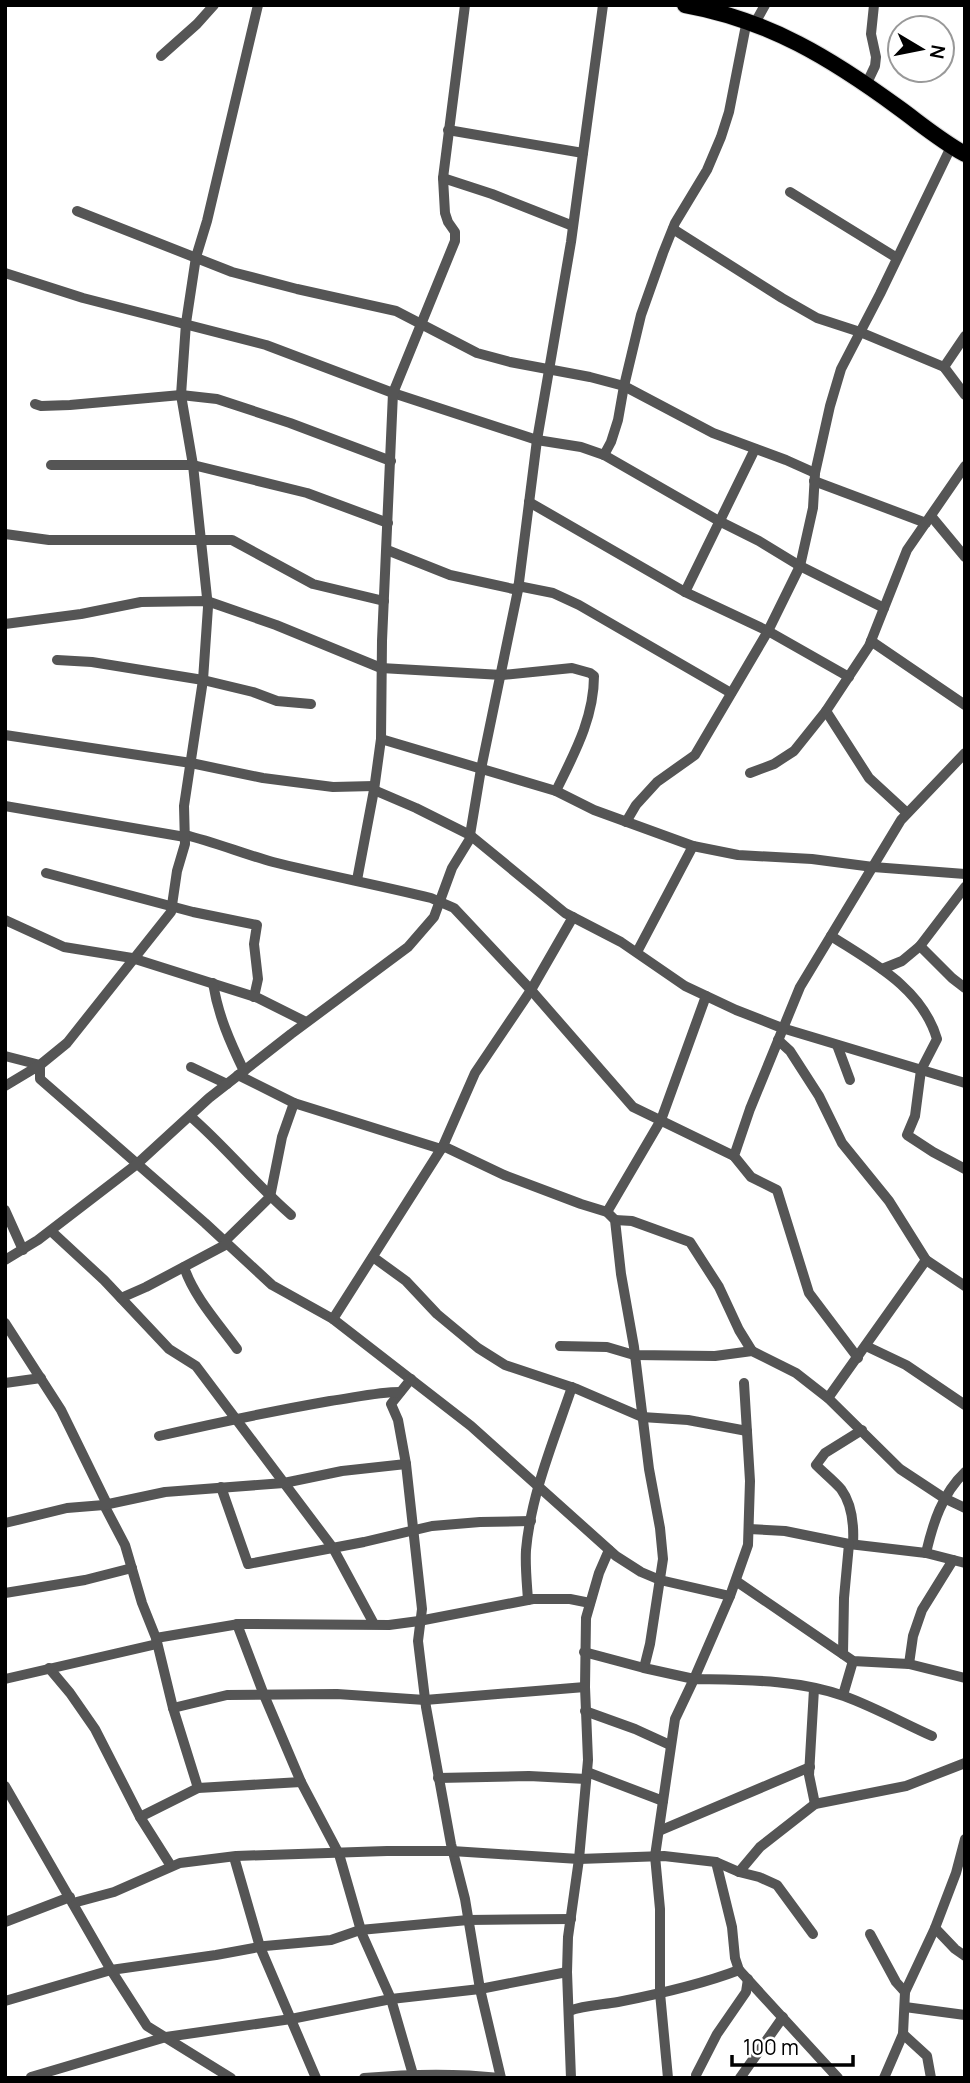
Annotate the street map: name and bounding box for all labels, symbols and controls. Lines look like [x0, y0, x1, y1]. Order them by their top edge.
north arrow [886, 14, 956, 84]
text: N [924, 43, 952, 61]
scale bar [732, 2024, 853, 2068]
text: 100 m [743, 2033, 799, 2061]

